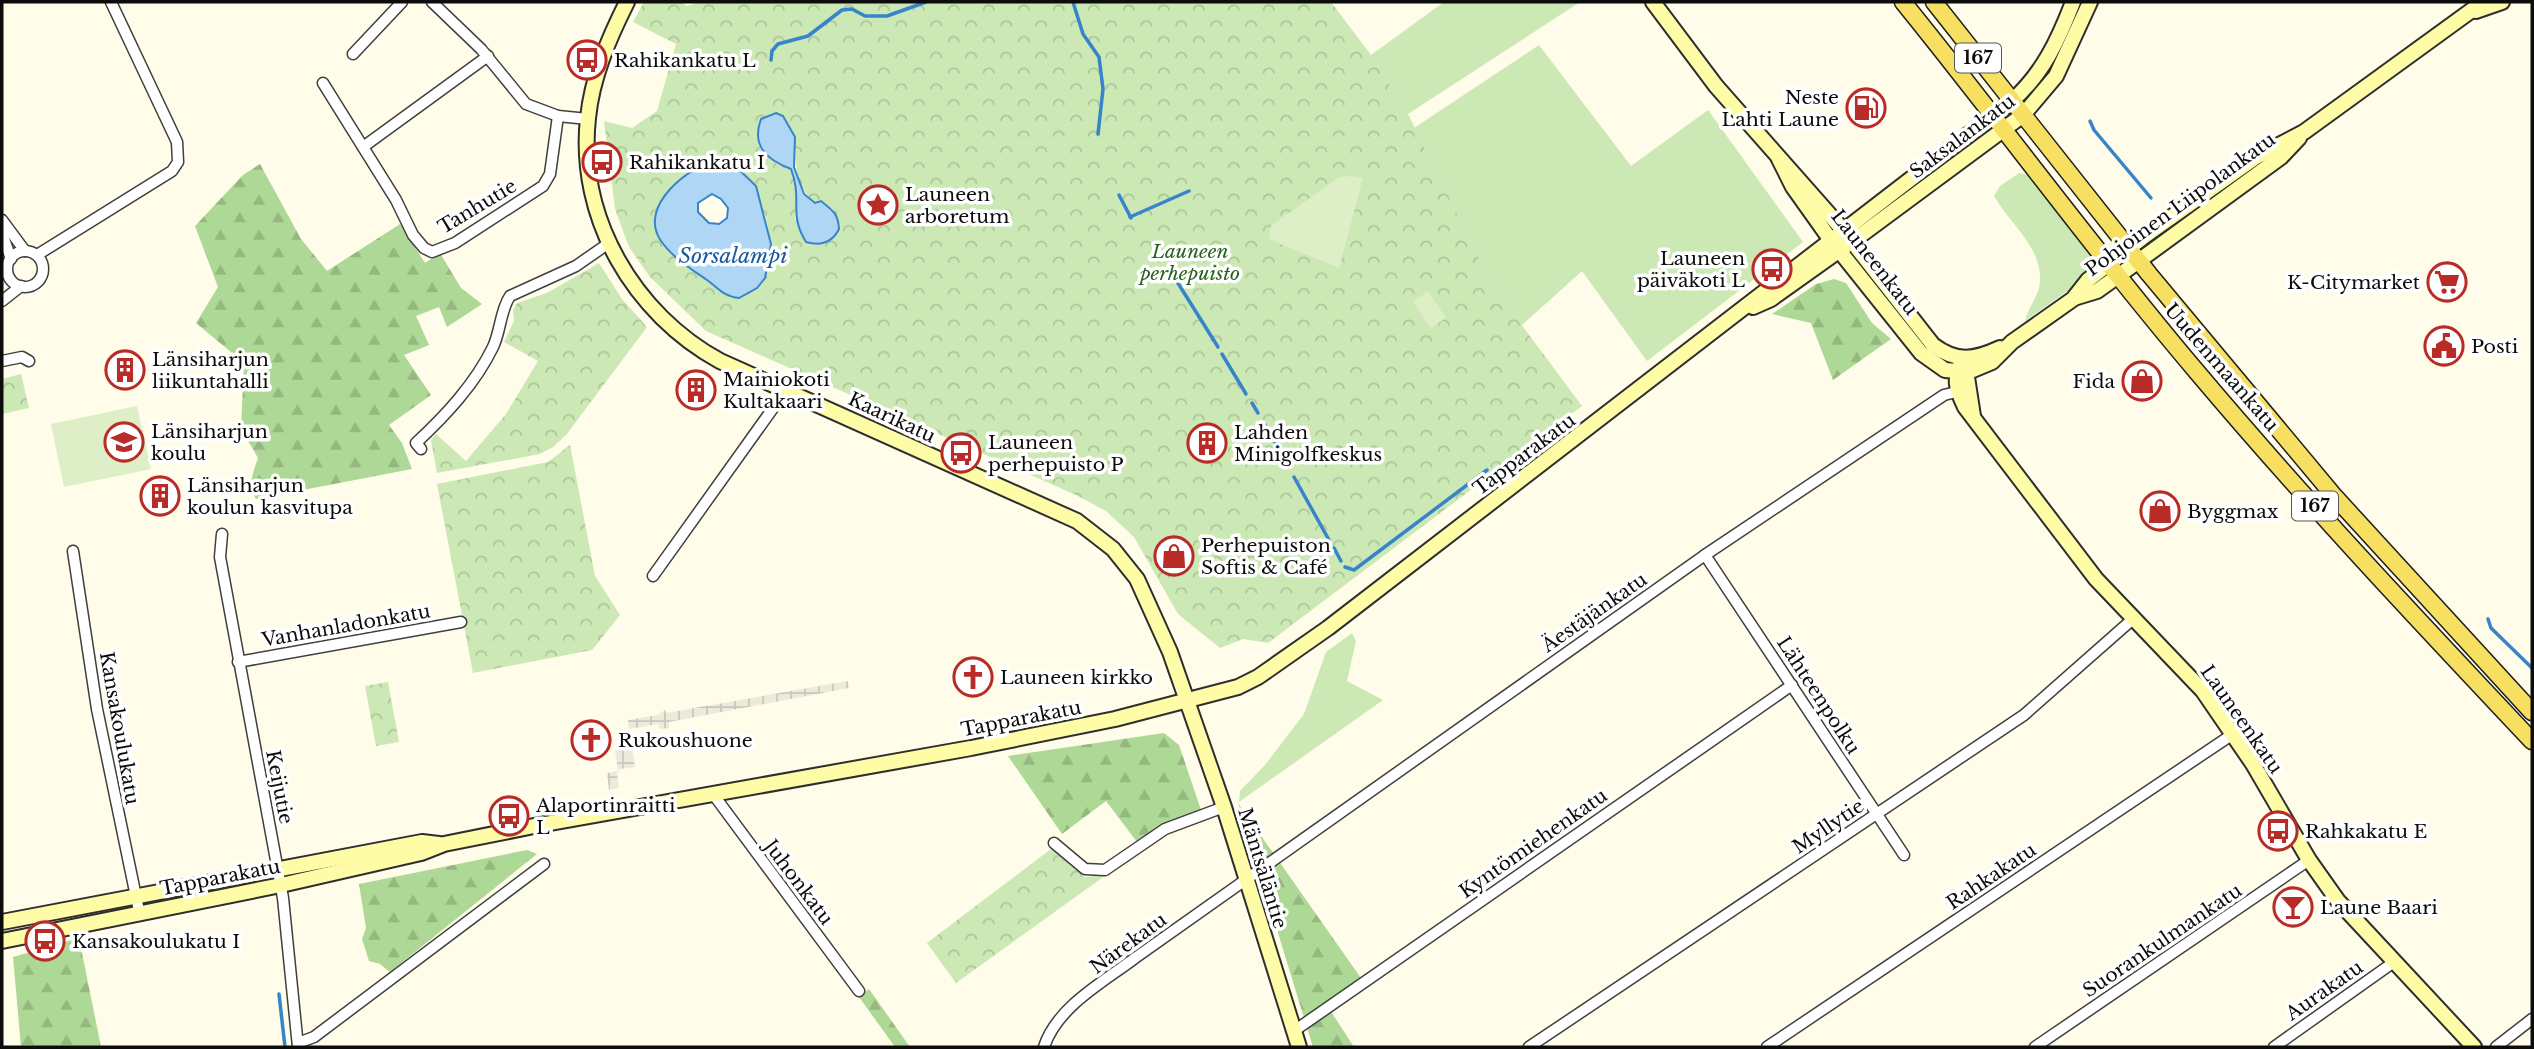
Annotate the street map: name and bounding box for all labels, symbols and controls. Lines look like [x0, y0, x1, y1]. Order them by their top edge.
bus stop icon: Rahikankatu L [566, 39, 608, 81]
road number: 167 [1955, 44, 2001, 72]
place label: Rahikankatu L [614, 49, 756, 72]
place label: Neste Lahti Laune [1721, 86, 1839, 131]
fuel station icon: Neste Lahti Laune [1845, 87, 1887, 129]
street label: Saksalankatu [1905, 89, 2020, 183]
street label: Pohjoinen Liipolankatu [2081, 128, 2280, 281]
bus stop icon: Rahikankatu I [581, 141, 623, 183]
place label: Rahikankatu I [629, 151, 765, 174]
street label: Tanhutie [434, 174, 521, 239]
place label: Launeen arboretum [905, 183, 1009, 228]
place icon: Launeen arboretum [857, 184, 899, 226]
street label: Launeenkatu [1826, 205, 1923, 320]
park label: Launeen perhepuisto [1138, 240, 1240, 285]
water label: Sorsalampi [679, 243, 788, 269]
place label: Launeen päiväkoti L [1637, 247, 1745, 292]
bus stop icon: Launeen päiväkoti L [1751, 248, 1793, 290]
supermarket icon: K-Citymarket [2426, 261, 2468, 303]
place label: K-Citymarket [2287, 271, 2421, 294]
street label: Uudenmaankatu [2160, 299, 2284, 436]
public building icon: Posti [2423, 325, 2465, 367]
place label: Posti [2471, 335, 2519, 358]
place label: Länsiharjun liikuntahalli [152, 348, 269, 393]
building icon: Länsiharjun liikuntahalli [104, 349, 146, 391]
shop icon: Fida [2121, 360, 2163, 402]
place label: Mainiokoti Kultakaari [723, 368, 830, 413]
building icon: Mainiokoti Kultakaari [675, 369, 717, 411]
place label: Fida [2072, 370, 2115, 393]
street label: Kaarikatu [845, 387, 939, 448]
street label: Tapparakatu [1469, 408, 1580, 500]
place label: Länsiharjun koulu [151, 420, 268, 465]
school or university icon: Länsiharjun koulu [103, 421, 145, 463]
place label: Lahden Minigolfkeskus [1234, 421, 1382, 466]
building icon: Lahden Minigolfkeskus [1186, 422, 1228, 464]
place label: Launeen perhepuisto P [988, 431, 1124, 476]
bus stop icon: Launeen perhepuisto P [940, 432, 982, 474]
place label: Länsiharjun koulun kasvitupa [187, 474, 353, 519]
building icon: Länsiharjun koulun kasvitupa [139, 475, 181, 517]
shop icon: Byggmax [2139, 490, 2181, 532]
road number: 167 [2292, 492, 2338, 520]
place label: Byggmax [2187, 500, 2279, 523]
place label: Perhepuiston Softis & Café [1201, 534, 1331, 579]
shop icon: Perhepuiston Softis & Café [1153, 535, 1195, 577]
street label: Äestäjänkatu [1536, 568, 1652, 658]
street label: Vanhanladonkatu [259, 599, 432, 652]
street label: Lähteenpolku [1772, 632, 1865, 759]
street label: Kansakoulukatu [95, 650, 144, 807]
church icon: Launeen kirkko [952, 656, 994, 698]
street label: Launeenkatu [2196, 661, 2288, 778]
place label: Launeen kirkko [1000, 666, 1153, 689]
street label: Tapparakatu [959, 696, 1083, 741]
church icon: Rukoushuone [570, 719, 612, 761]
place label: Rukoushuone [618, 729, 753, 752]
street label: Keijutie [261, 748, 298, 826]
street label: Kyntömiehenkatu [1455, 784, 1612, 903]
place label: Alaportinraitti L [535, 794, 676, 839]
street label: Myllytie [1788, 794, 1868, 859]
bus stop icon: Alaportinraitti L [488, 795, 530, 837]
street label: Mäntsäläntie [1233, 805, 1292, 931]
bus stop icon: Rahkakatu E [2257, 810, 2299, 852]
place label: Rahkakatu E [2305, 820, 2427, 843]
street label: Juhonkatu [757, 833, 838, 930]
street label: Rahkakatu [1942, 838, 2041, 915]
street label: Tapparakatu [158, 855, 282, 900]
street label: Suorankulmankatu [2078, 878, 2246, 1002]
bar icon: Laune Baari [2272, 886, 2314, 928]
place label: Laune Baari [2320, 896, 2438, 919]
street label: Närekatu [1086, 908, 1171, 979]
bus stop icon: Kansakoulukatu I [24, 920, 66, 962]
place label: Kansakoulukatu I [72, 930, 240, 953]
street label: Aurakatu [2280, 955, 2368, 1026]

